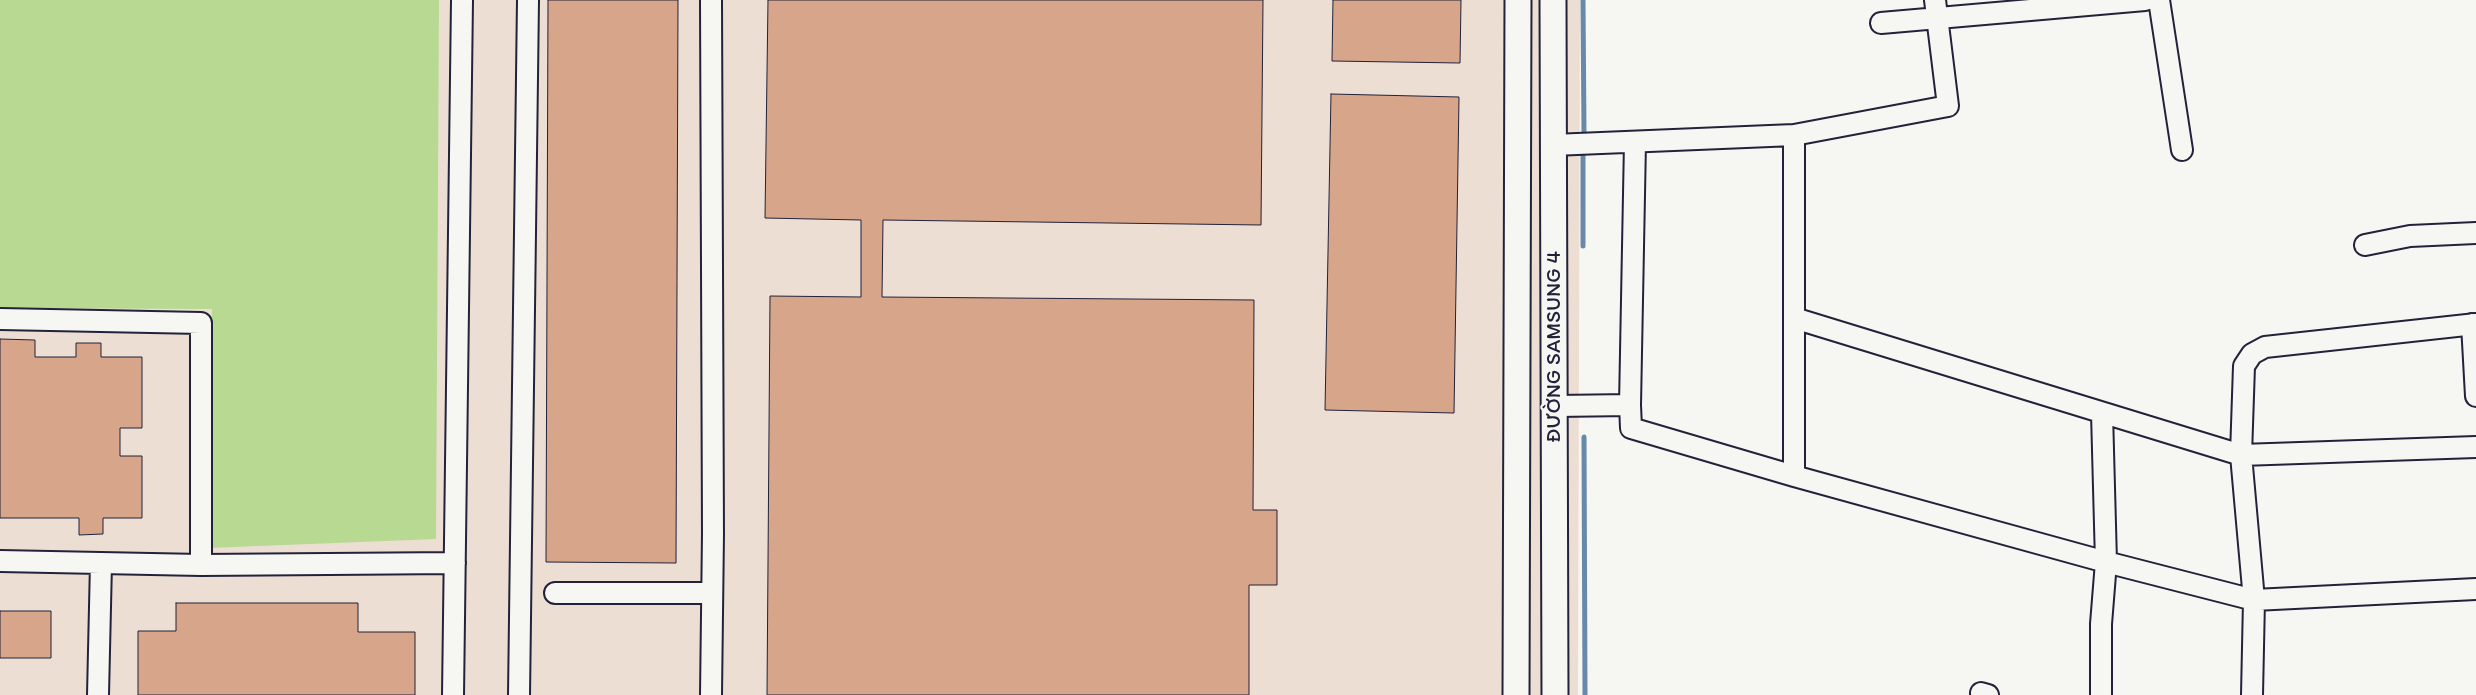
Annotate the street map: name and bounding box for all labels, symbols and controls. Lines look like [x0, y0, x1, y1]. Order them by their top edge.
street label: ĐƯỜNG SAMSUNG 4 [1542, 251, 1568, 443]

